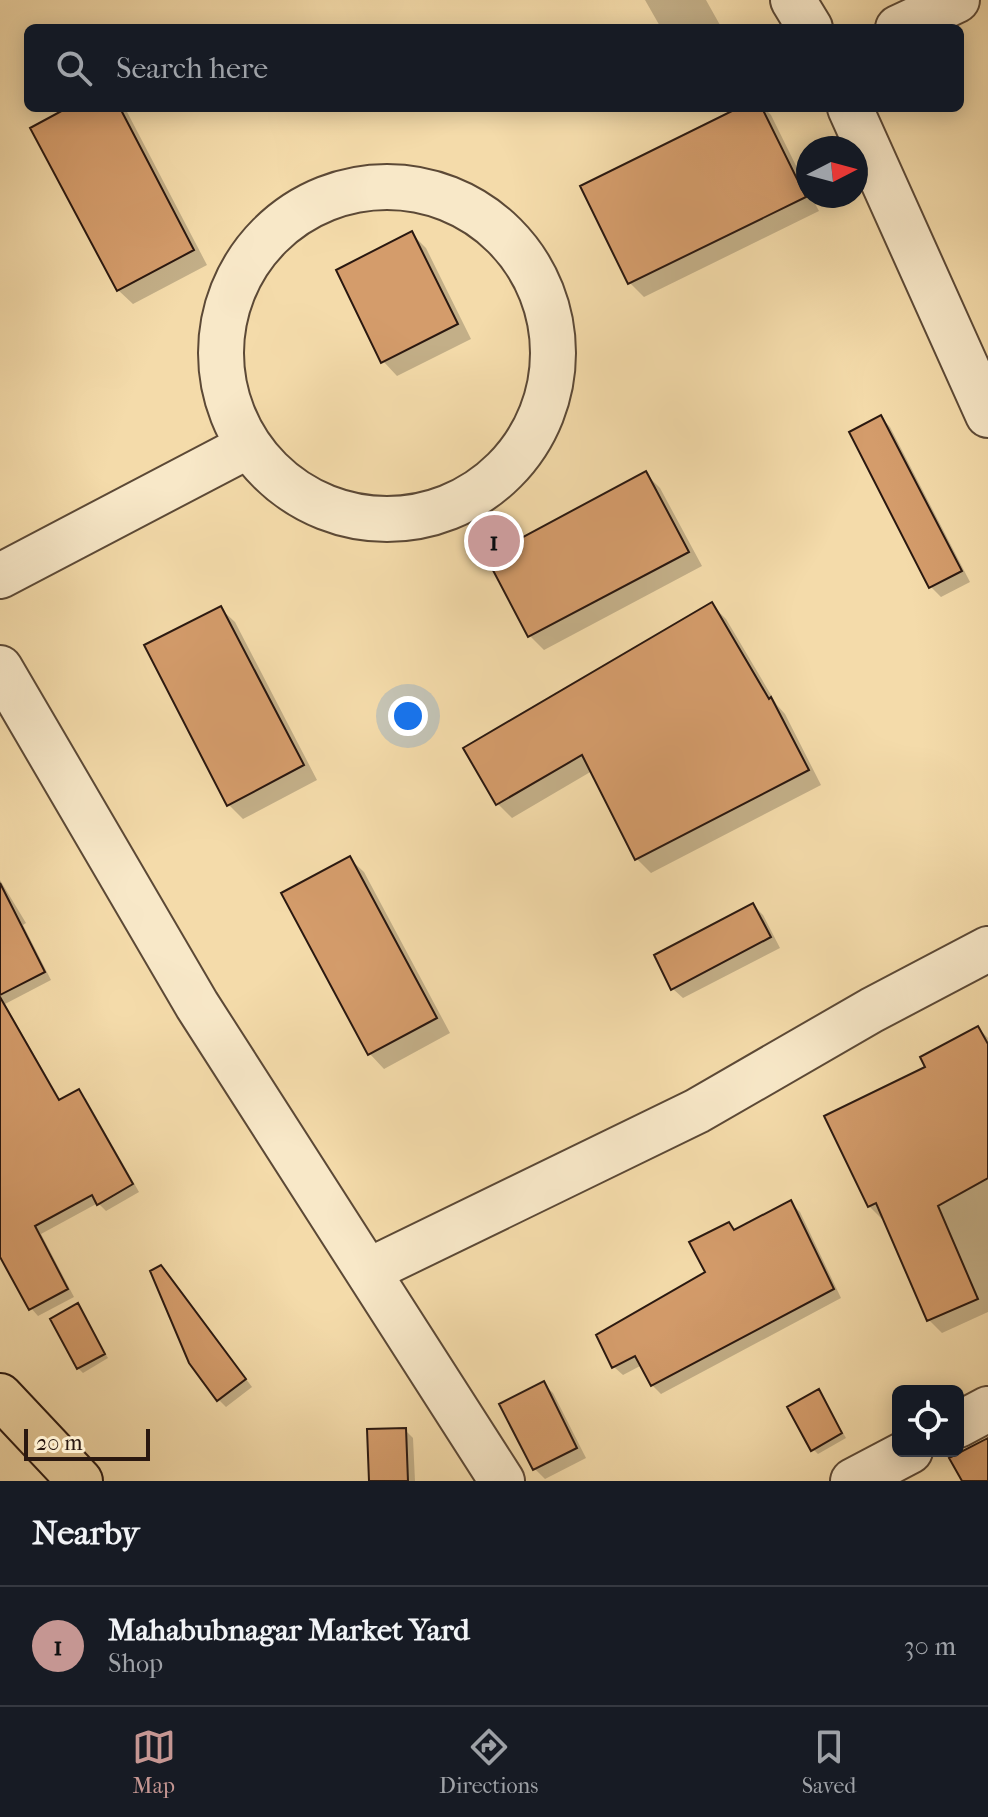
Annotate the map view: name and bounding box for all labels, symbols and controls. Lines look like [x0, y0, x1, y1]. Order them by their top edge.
search box [24, 24, 964, 112]
icon: search [52, 46, 96, 90]
text: Search here [116, 51, 268, 86]
north arrow [796, 136, 868, 208]
pin: 1 [468, 511, 520, 571]
your location [388, 696, 428, 736]
map controls [892, 1385, 964, 1457]
button: locate [892, 1385, 964, 1457]
scale bar [24, 1425, 150, 1461]
text: 20 m [36, 1430, 82, 1456]
text: Nearby [32, 1513, 139, 1553]
text: Mahabubnagar Market Yard [108, 1613, 470, 1648]
text: 1 [53, 1631, 63, 1662]
text: 30 m [904, 1631, 956, 1662]
text: Shop [108, 1648, 163, 1679]
tab: Map [132, 1725, 176, 1799]
tab: Directions [439, 1725, 538, 1799]
tab: Saved [802, 1725, 856, 1799]

